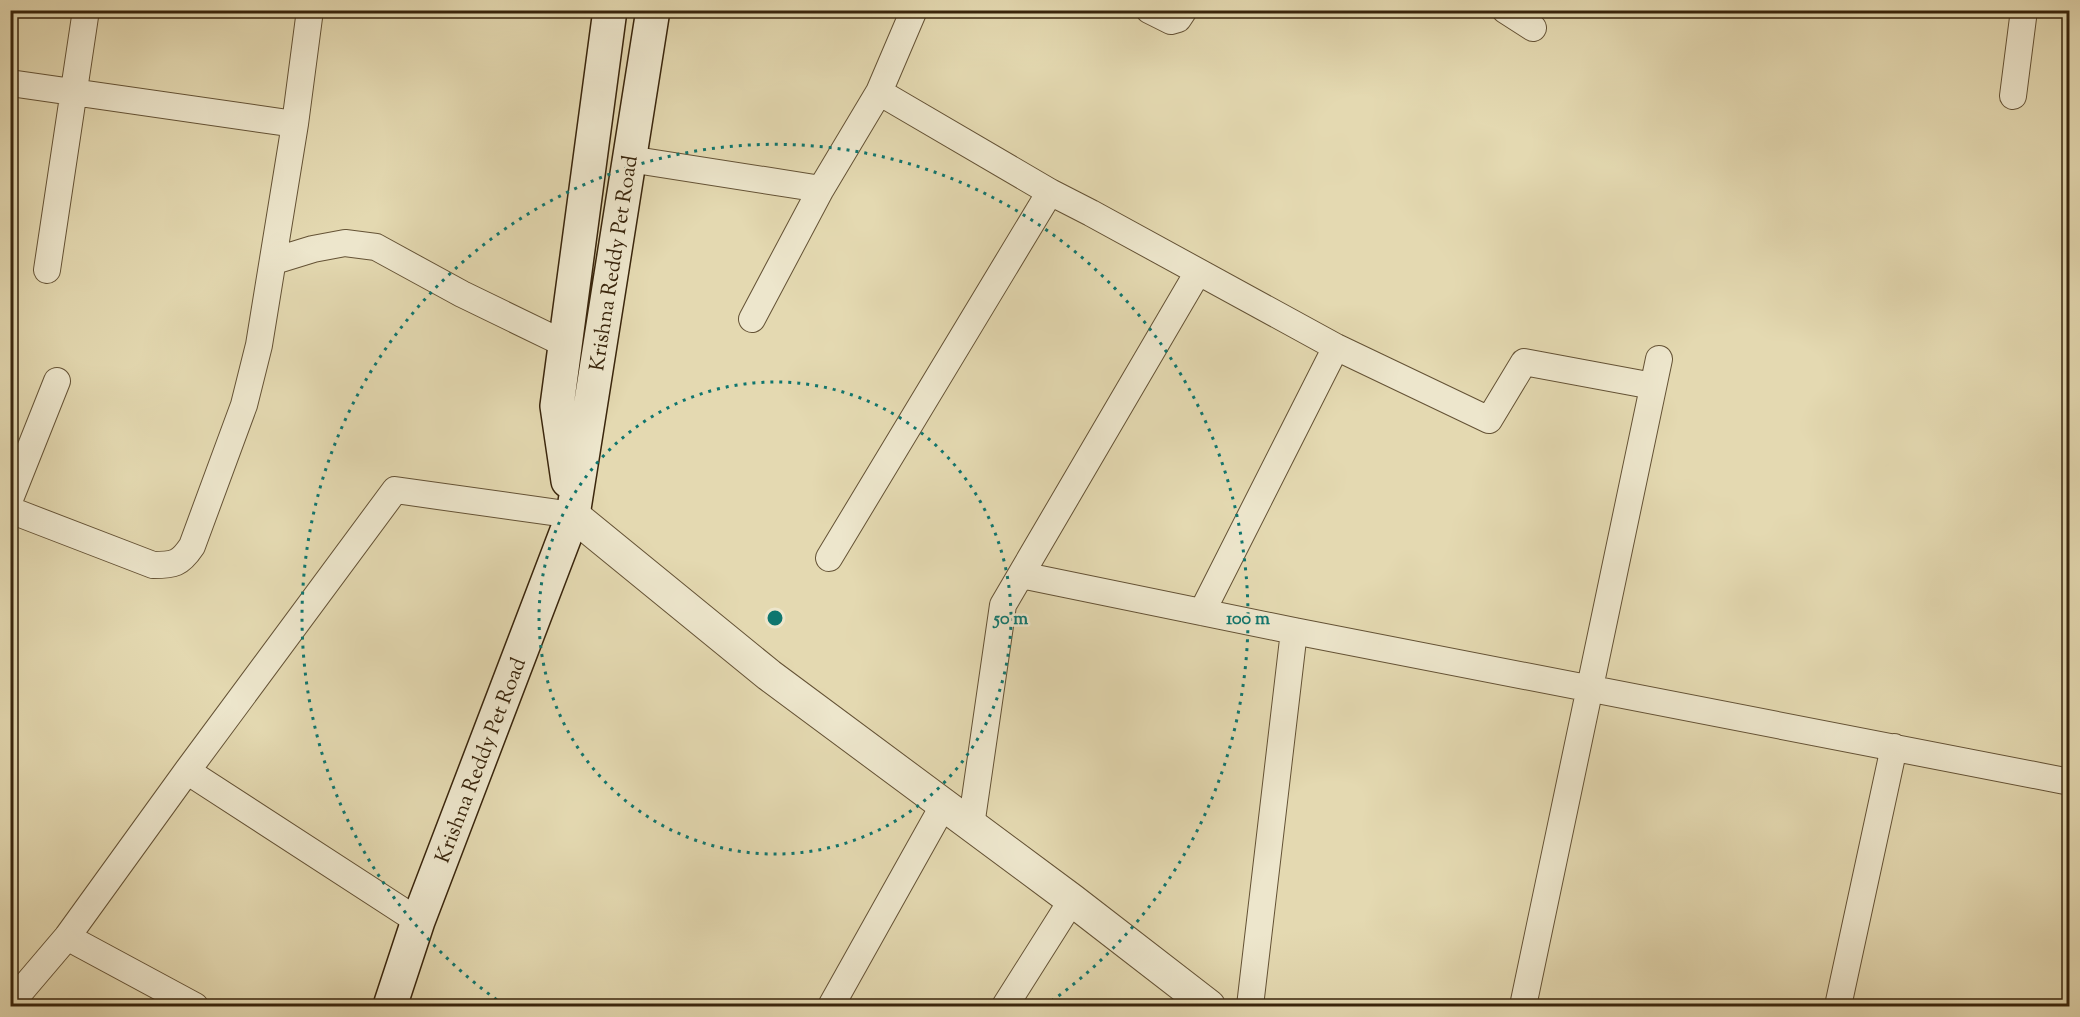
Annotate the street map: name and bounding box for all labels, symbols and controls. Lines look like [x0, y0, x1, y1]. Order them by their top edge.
street label: Krishna Reddy Pet Road [583, 153, 647, 373]
text: 50 m [992, 607, 1028, 633]
text: 100 m [1226, 607, 1270, 633]
centre of rings [765, 608, 785, 628]
street label: Krishna Reddy Pet Road [429, 654, 535, 868]

